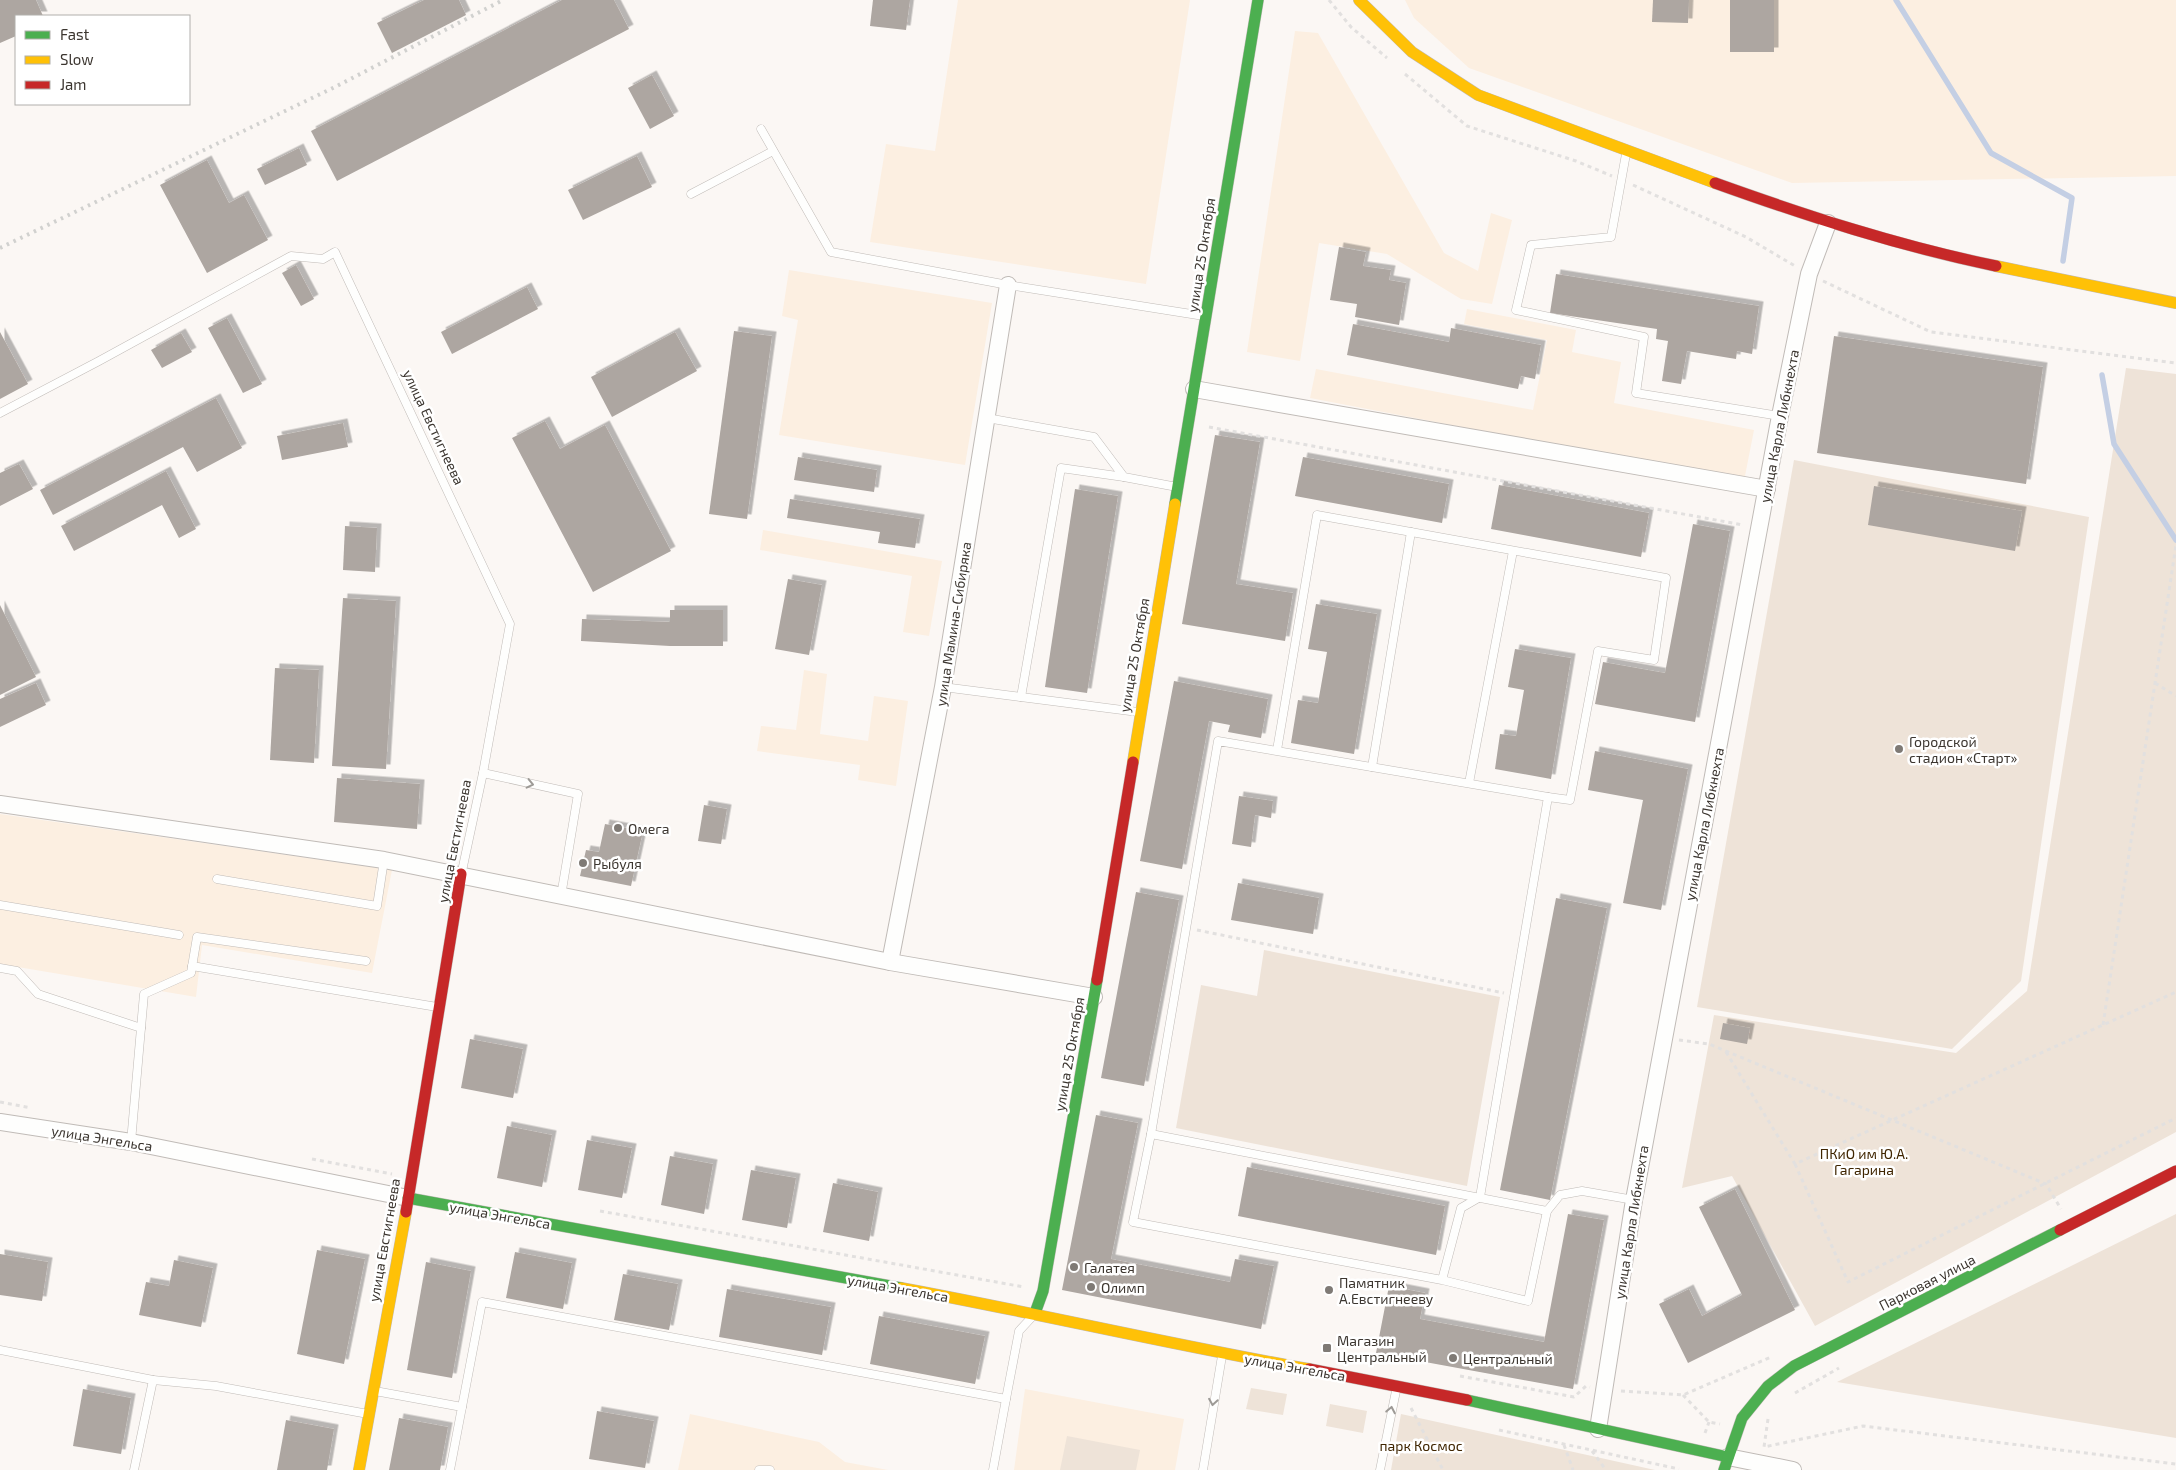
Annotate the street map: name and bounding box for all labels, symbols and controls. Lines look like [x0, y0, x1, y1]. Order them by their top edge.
legend [15, 15, 190, 105]
text: Fast [60, 25, 90, 43]
text: Slow [60, 50, 94, 68]
text: Jam [60, 75, 86, 93]
street label: улица 25 Октября [1184, 196, 1218, 314]
street label: улица Карла Либкнехта [1756, 348, 1802, 504]
street label: улица Евстигнеева [400, 367, 468, 487]
street label: улица Мамина-Сибиряка [932, 540, 974, 708]
street label: улица 25 Октября [1116, 596, 1152, 714]
place label: Городской стадион «Старт» [1909, 733, 2018, 766]
marker: Городской стадион «Старт» [1893, 743, 1905, 755]
street label: улица Карла Либкнехта [1681, 746, 1727, 902]
street label: улица Евстигнеева [434, 778, 474, 904]
one-way arrow [526, 778, 535, 789]
place label: Омега [628, 820, 670, 837]
marker: Омега [612, 822, 624, 834]
place label: Рыбуля [593, 855, 642, 872]
marker: Рыбуля [577, 857, 589, 869]
street label: улица 25 Октября [1051, 995, 1087, 1113]
street label: улица Энгельса [50, 1122, 154, 1154]
street label: улица Карла Либкнехта [1610, 1144, 1652, 1300]
park label: ПКиО им Ю.А. Гагарина [1820, 1145, 1908, 1178]
street label: улица Евстигнеева [365, 1177, 403, 1303]
street label: улица Энгельса [448, 1198, 552, 1232]
street label: Парковая улица [1876, 1250, 1978, 1314]
place label: Галатея [1084, 1259, 1135, 1276]
marker: Галатея [1068, 1261, 1080, 1273]
street label: улица Энгельса [846, 1271, 950, 1305]
place label: Памятник А.Евстигнееву [1339, 1274, 1434, 1307]
place label: Олимп [1101, 1279, 1145, 1296]
marker: Олимп [1085, 1281, 1097, 1293]
marker: Памятник А.Евстигнееву [1323, 1284, 1335, 1296]
place label: Магазин Центральный [1337, 1332, 1427, 1365]
marker: Магазин Центральный [1321, 1342, 1333, 1354]
street label: улица Энгельса [1243, 1350, 1347, 1384]
place label: Центральный [1463, 1350, 1553, 1367]
marker: Центральный [1447, 1352, 1459, 1364]
one-way arrow [1208, 1398, 1219, 1406]
one-way arrow [1385, 1406, 1396, 1415]
park label: парк Космос [1379, 1437, 1463, 1454]

